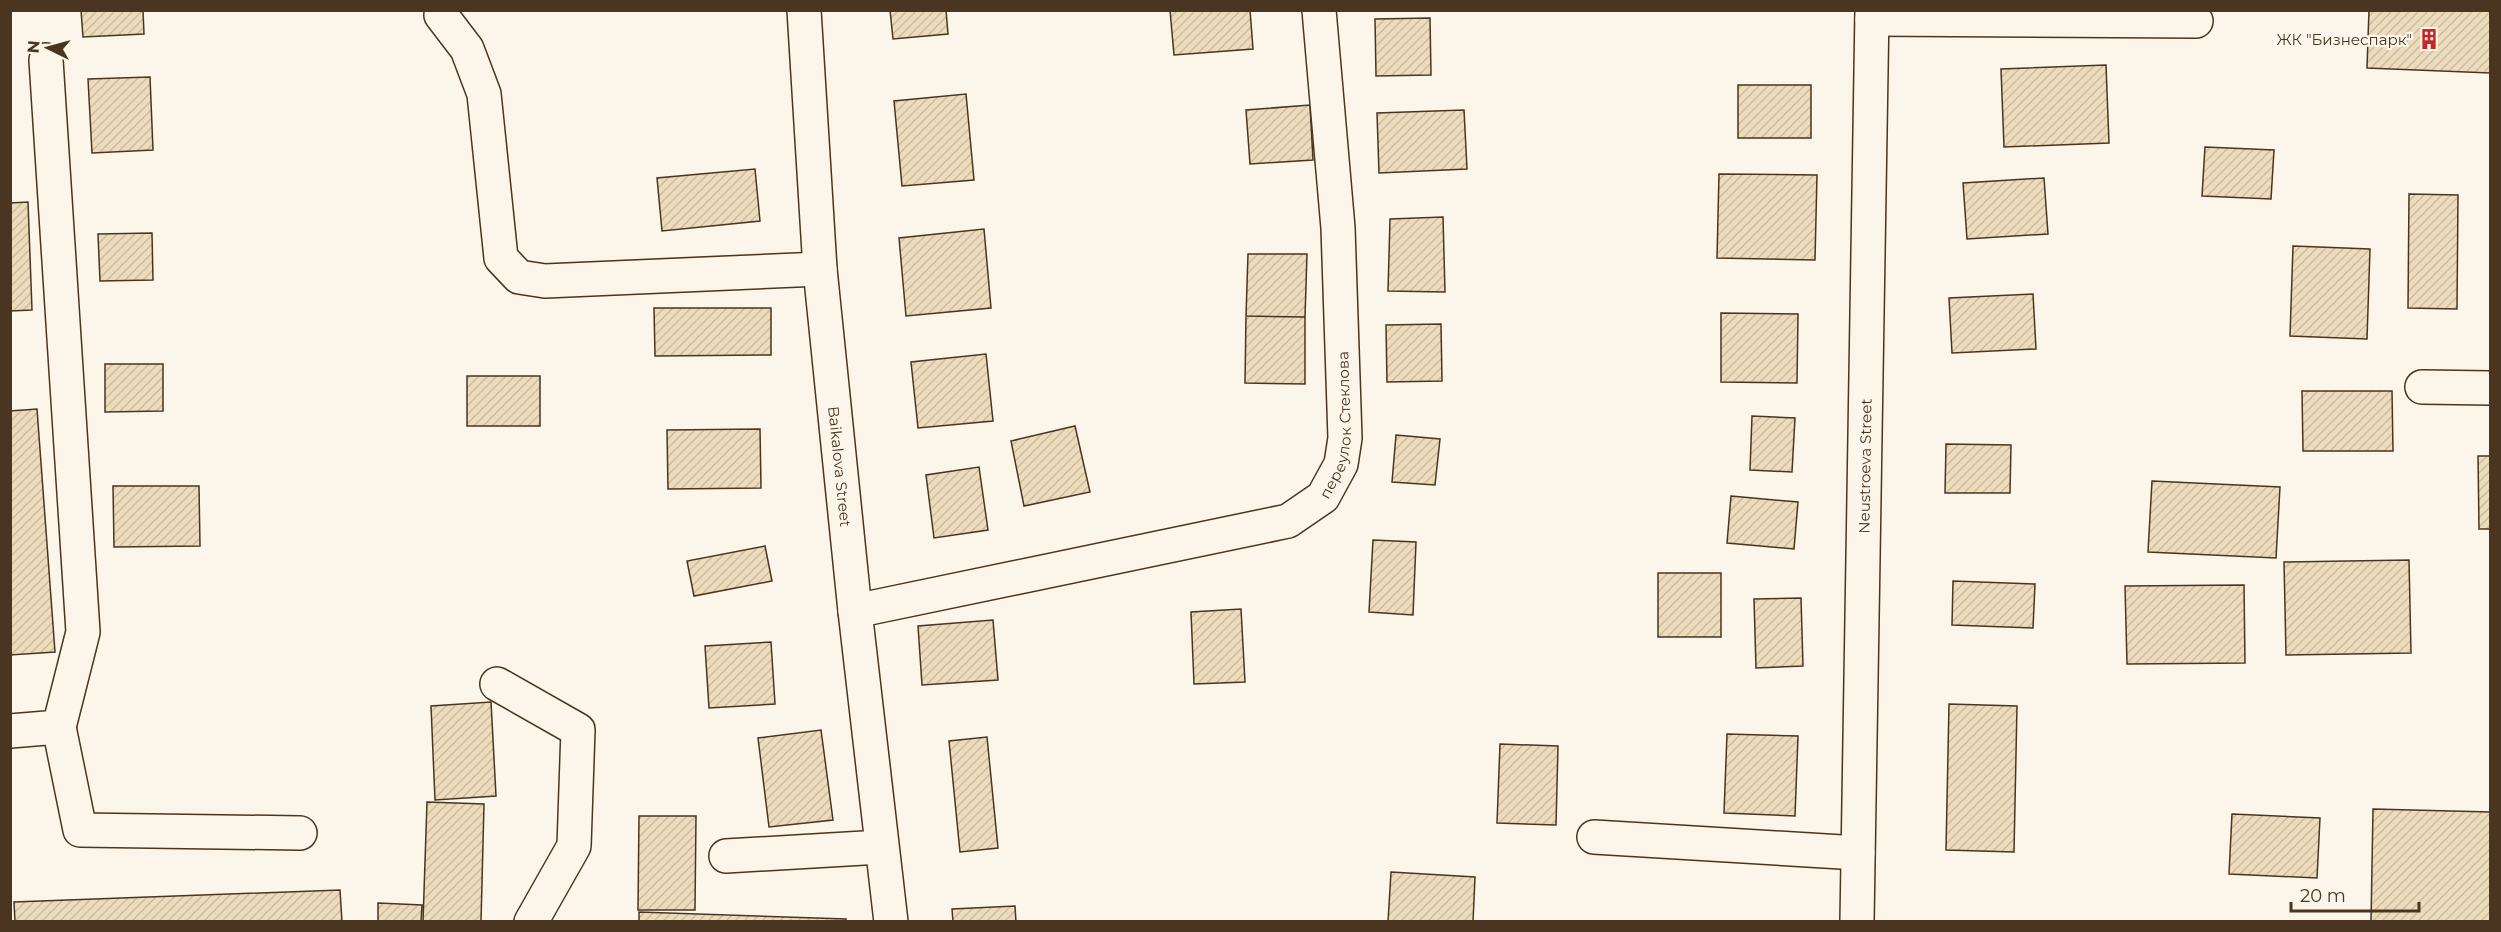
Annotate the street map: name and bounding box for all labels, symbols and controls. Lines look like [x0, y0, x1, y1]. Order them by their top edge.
north arrow [18, 18, 78, 78]
building icon: ЖК "Бизнеспарк" [2417, 27, 2441, 51]
place label: ЖК "Бизнеспарк" [2277, 30, 2412, 49]
text: N [24, 39, 44, 54]
street label: переулок Стеклова [1315, 351, 1355, 502]
street label: Neustroeva Street [1854, 398, 1875, 534]
street label: Baikalova Street [825, 405, 856, 528]
scale bar [2291, 875, 2418, 913]
text: 20 m [2300, 885, 2346, 907]

